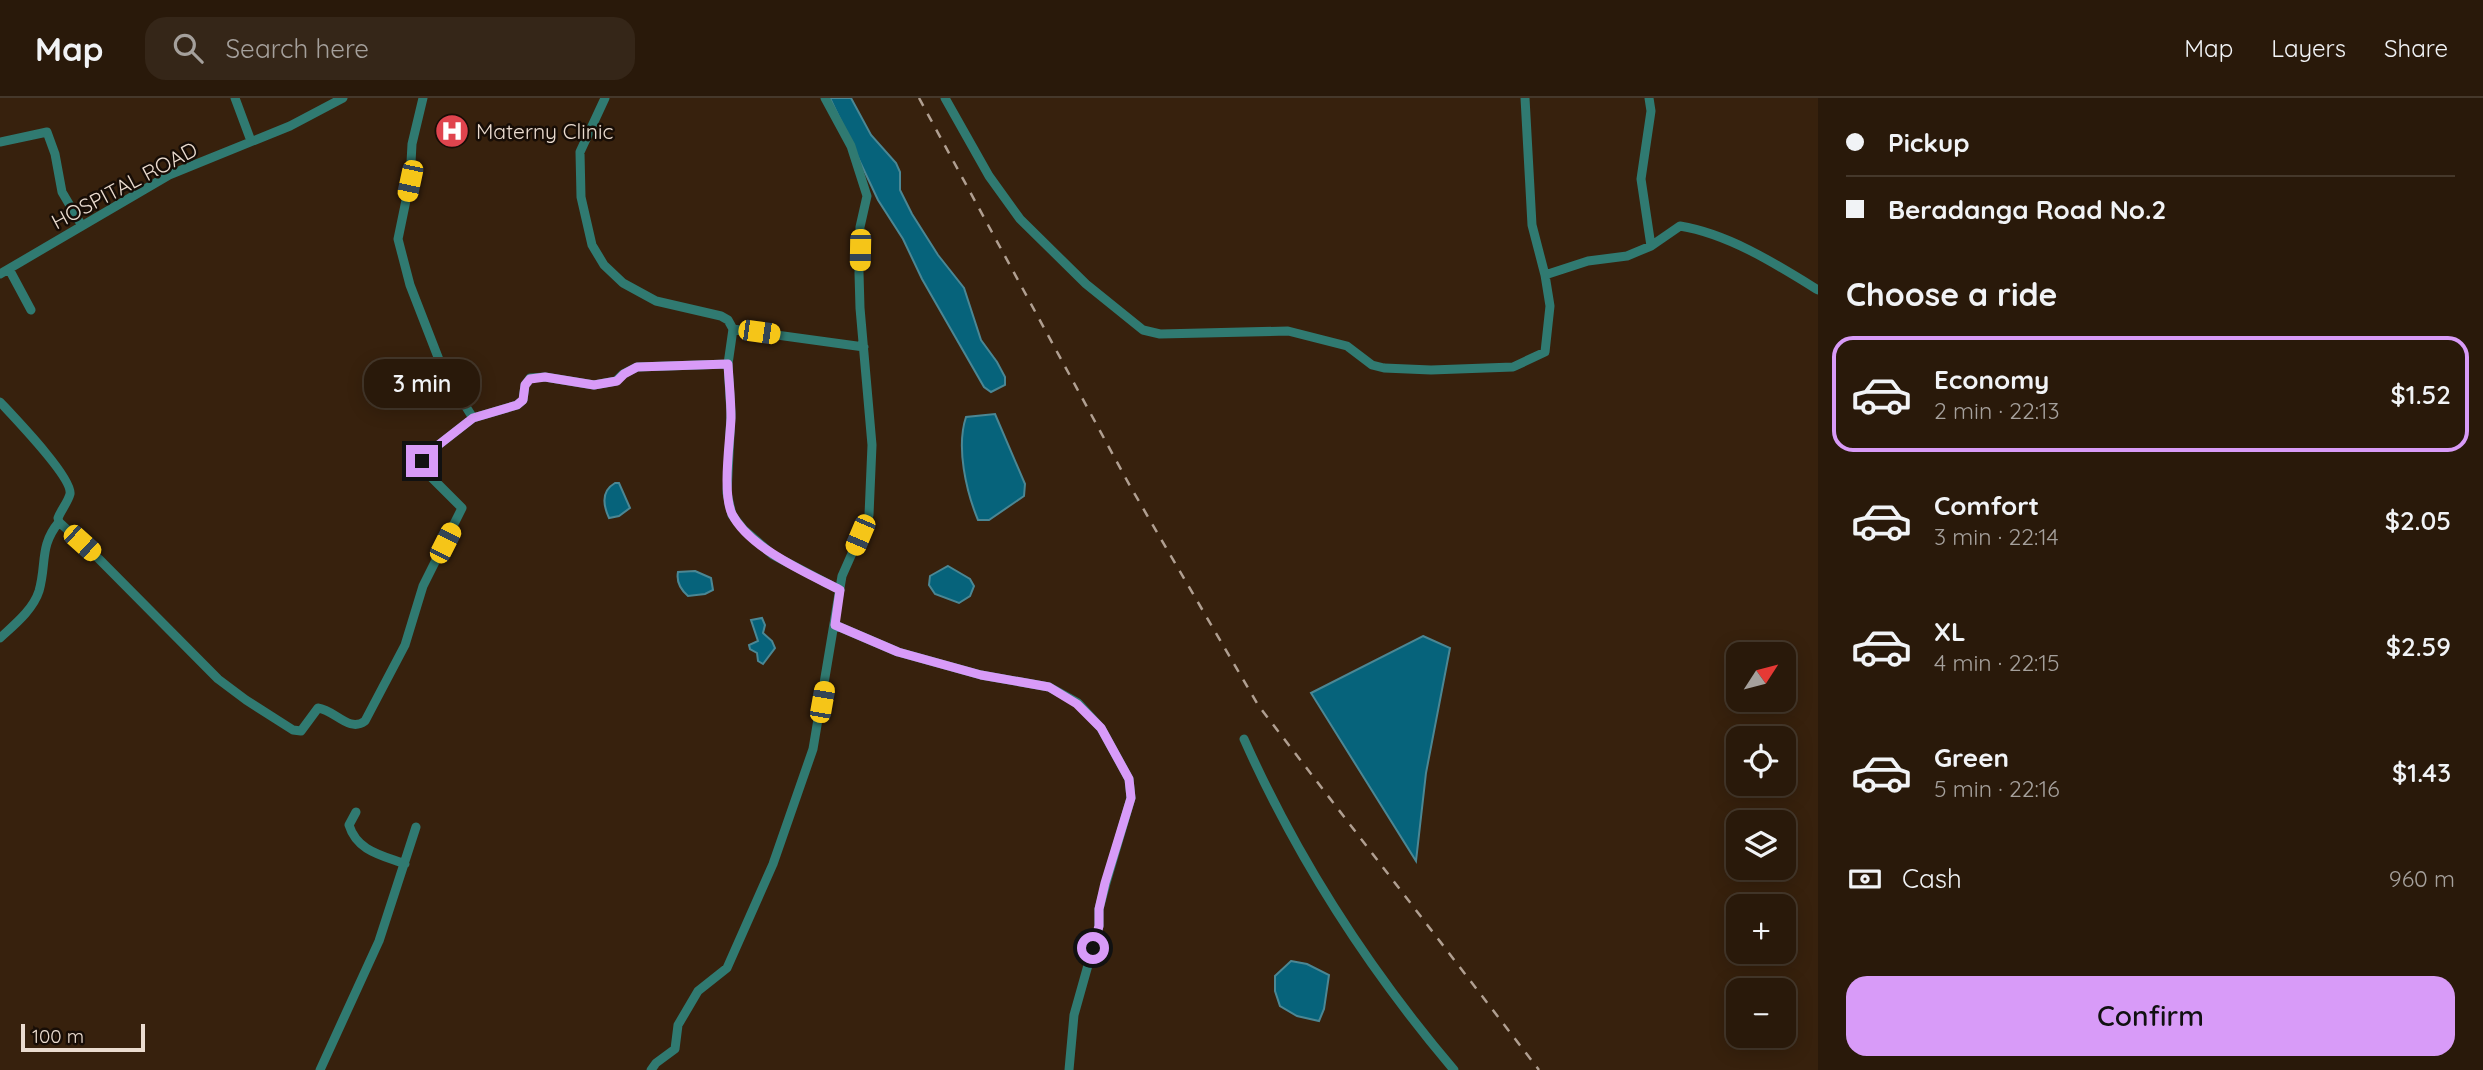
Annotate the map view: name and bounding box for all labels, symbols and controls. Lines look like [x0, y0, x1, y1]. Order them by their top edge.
search box [145, 17, 635, 80]
text: Map [35, 28, 103, 69]
icon: search [169, 29, 207, 67]
text: Search here [225, 32, 369, 65]
text: Map [2184, 33, 2233, 63]
text: Layers [2271, 33, 2346, 63]
text: Share [2384, 33, 2448, 63]
hospital icon: Materny Clinic [433, 112, 471, 150]
place label: Materny Clinic [476, 118, 613, 144]
text: Pickup [1888, 126, 1970, 159]
street label: HOSPITAL ROAD [47, 136, 201, 234]
car [396, 158, 425, 204]
text: Beradanga Road No.2 [1888, 193, 2166, 226]
car [850, 229, 871, 271]
text: Choose a ride [1846, 274, 2058, 314]
car [737, 319, 782, 345]
callout: 3 min [364, 360, 480, 408]
icon: car [1850, 363, 1913, 426]
text: Economy [1934, 363, 2049, 396]
text: 3 min [393, 369, 451, 398]
text: $1.52 [2391, 378, 2451, 411]
text: 2 min · 22:13 [1934, 396, 2060, 425]
route end [406, 445, 438, 477]
icon: car [1850, 489, 1913, 552]
text: Comfort [1934, 489, 2039, 522]
text: $2.05 [2385, 504, 2451, 537]
car [843, 512, 878, 558]
car [427, 520, 464, 566]
car [60, 521, 105, 565]
text: 3 min · 22:14 [1934, 522, 2059, 551]
icon: car [1850, 615, 1913, 678]
text: XL [1934, 615, 1966, 648]
text: $2.59 [2386, 630, 2451, 663]
north arrow [1726, 642, 1796, 712]
map controls [1726, 642, 1796, 1048]
text: 4 min · 22:15 [1934, 648, 2059, 677]
car [809, 679, 836, 725]
button: locate [1726, 726, 1796, 796]
icon: car [1850, 741, 1913, 804]
text: Green [1934, 741, 2009, 774]
text: $1.43 [2392, 756, 2451, 789]
text: 5 min · 22:16 [1934, 774, 2060, 803]
button: layers [1726, 810, 1796, 880]
icon: cash [1846, 860, 1884, 898]
text: Cash [1902, 862, 1962, 895]
text: 960 m [2389, 864, 2455, 893]
button: + [1726, 894, 1796, 964]
route start [1077, 932, 1109, 964]
button: Confirm [1846, 976, 2455, 1056]
button: − [1726, 978, 1796, 1048]
scale bar [21, 1021, 145, 1053]
text: 100 m [32, 1024, 84, 1048]

